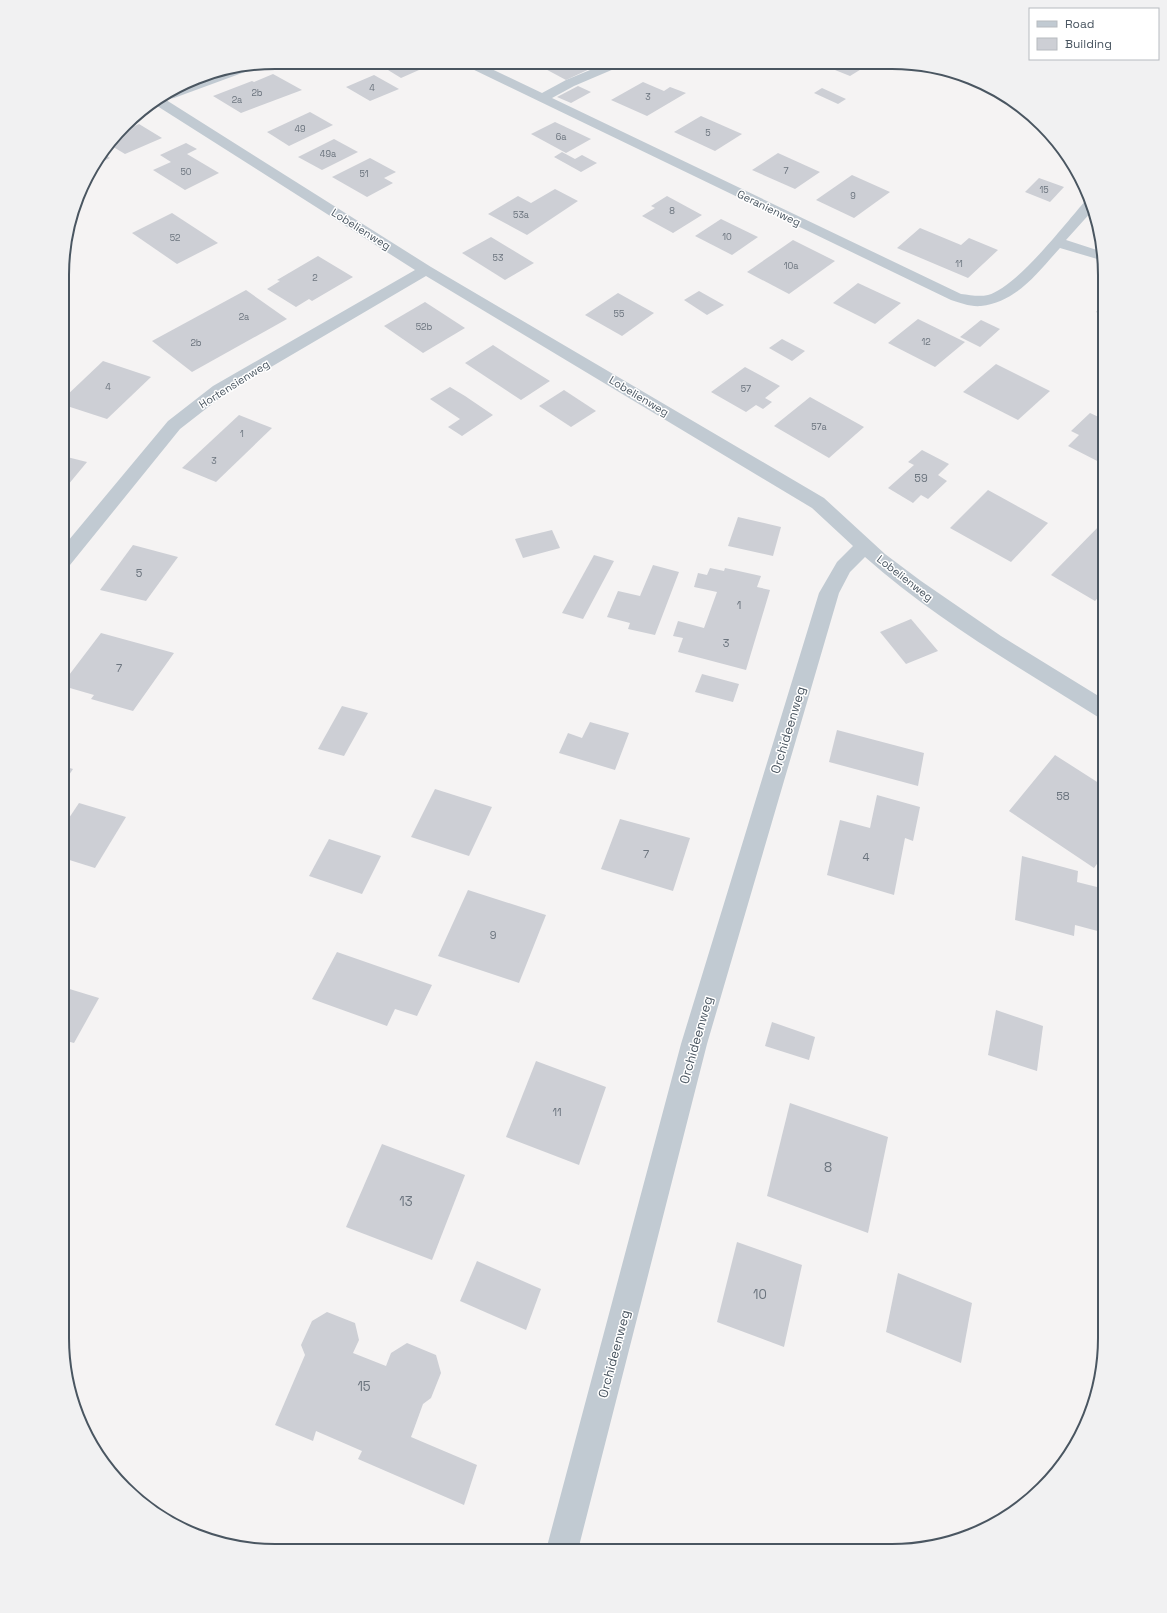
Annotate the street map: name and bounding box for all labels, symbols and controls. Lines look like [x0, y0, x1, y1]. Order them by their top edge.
legend [1029, 8, 1159, 60]
text: Road [1065, 16, 1094, 32]
text: Building [1065, 36, 1112, 52]
house number: 4 [369, 82, 375, 94]
house number: 2b [251, 87, 263, 99]
house number: 3 [645, 91, 651, 103]
house number: 2a [232, 94, 242, 106]
house number: 49 [294, 123, 306, 135]
house number: 5 [705, 127, 711, 139]
house number: 6a [556, 131, 566, 143]
house number: 49a [320, 148, 336, 160]
house number: 7 [783, 165, 789, 177]
house number: 50 [180, 166, 192, 178]
house number: 51 [359, 168, 369, 180]
house number: 15 [1039, 184, 1049, 196]
street label: Geranienweg [735, 187, 803, 229]
house number: 9 [850, 190, 856, 202]
street label: Lobelienweg [329, 205, 393, 253]
house number: 8 [669, 205, 675, 217]
house number: 53a [513, 209, 529, 221]
house number: 10 [722, 231, 732, 243]
house number: 52 [170, 232, 180, 244]
house number: 53 [493, 252, 503, 264]
house number: 11 [955, 258, 963, 270]
house number: 10a [784, 260, 798, 272]
house number: 2 [312, 272, 318, 284]
house number: 55 [614, 308, 624, 320]
house number: 2a [239, 311, 249, 323]
house number: 52b [416, 321, 432, 333]
house number: 12 [921, 336, 931, 348]
house number: 2b [190, 337, 202, 349]
street label: Hortensienweg [196, 357, 272, 411]
street label: Lobelienweg [607, 373, 671, 419]
house number: 4 [105, 381, 111, 393]
house number: 57 [741, 383, 751, 395]
house number: 57a [811, 421, 827, 433]
house number: 1 [240, 428, 244, 440]
house number: 3 [211, 455, 217, 467]
house number: 59 [914, 471, 928, 485]
street label: Lobelienweg [874, 552, 936, 604]
house number: 5 [136, 566, 143, 580]
house number: 1 [737, 598, 741, 612]
house number: 3 [723, 636, 730, 650]
house number: 7 [116, 661, 122, 675]
street label: Orchideenweg [767, 684, 809, 776]
house number: 58 [1056, 789, 1070, 803]
house number: 7 [643, 847, 649, 861]
house number: 4 [863, 850, 870, 864]
house number: 9 [490, 928, 497, 942]
street label: Orchideenweg [675, 994, 717, 1086]
house number: 11 [552, 1105, 562, 1119]
house number: 8 [824, 1159, 832, 1176]
house number: 13 [399, 1193, 413, 1210]
house number: 10 [753, 1286, 767, 1303]
street label: Orchideenweg [594, 1308, 634, 1400]
house number: 15 [357, 1378, 371, 1395]

